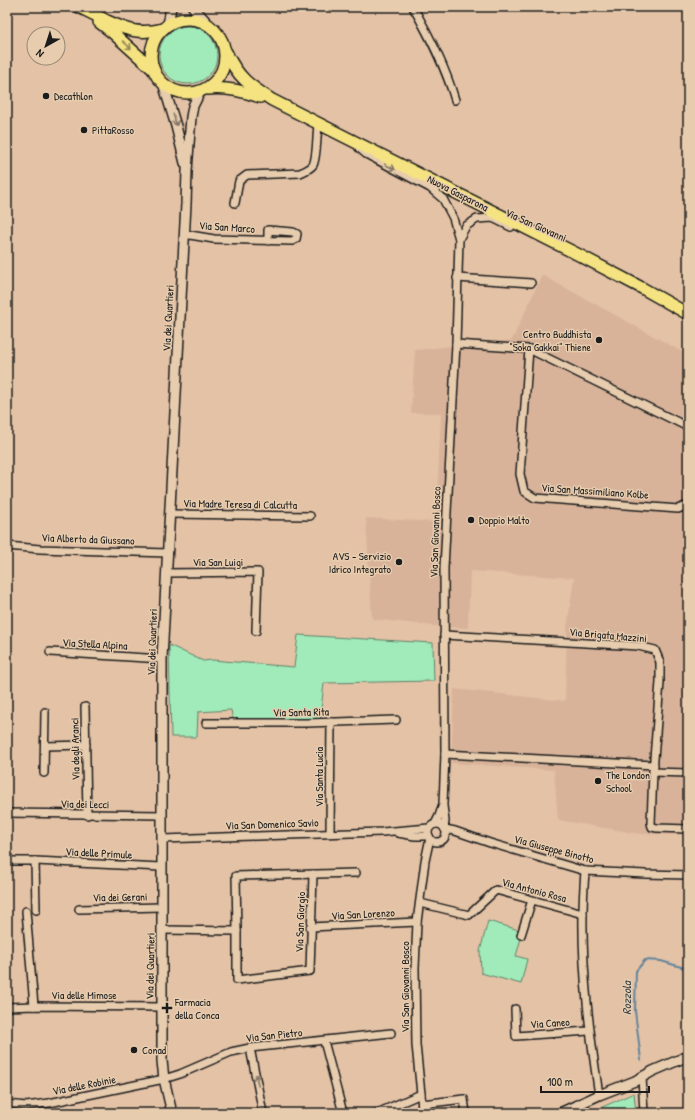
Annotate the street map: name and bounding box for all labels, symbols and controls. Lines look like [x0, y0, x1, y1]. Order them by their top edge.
north arrow [26, 26, 66, 66]
one-way arrow [122, 41, 132, 50]
text: N [33, 46, 46, 61]
place label: Decathlon [54, 89, 93, 103]
marker: Decathlon [41, 91, 51, 101]
one-way arrow [171, 114, 179, 126]
place label: PittaRosso [92, 123, 135, 137]
marker: PittaRosso [79, 125, 89, 135]
one-way arrow [384, 164, 396, 171]
street label: Nuova Gasparona [425, 172, 492, 215]
street label: Via San Giovanni [503, 205, 569, 245]
street label: Via San Marco [199, 218, 256, 236]
street label: Via dei Quartieri [159, 284, 177, 352]
place label: Centro Buddhista "Soka Gakkai" Thiene [509, 327, 592, 354]
marker: Centro Buddhista "Soka Gakkai" Thiene [594, 335, 604, 345]
street label: Via San Massimiliano Kolbe [541, 480, 650, 502]
street label: Via San Giovanni Bosco [426, 486, 444, 578]
street label: Via Madre Teresa di Calcutta [183, 496, 298, 512]
place label: Doppio Malto [479, 513, 530, 527]
marker: Doppio Malto [466, 515, 476, 525]
street label: Via Alberto da Giussano [41, 530, 135, 548]
place label: AVS - Servizio Idrico Integrato [329, 549, 392, 576]
street label: Via San Luigi [193, 555, 243, 569]
marker: AVS - Servizio Idrico Integrato [394, 557, 404, 567]
street label: Via dei Quartieri [144, 608, 160, 676]
street label: Via Brigata Mazzini [569, 625, 647, 645]
street label: Via Stella Alpina [62, 635, 129, 653]
street label: Via Santa Rita [273, 705, 330, 719]
street label: Via degli Aranci [67, 718, 83, 780]
street label: Via Santa Lucia [312, 746, 326, 807]
place label: The London School [606, 768, 650, 795]
marker: The London School [593, 776, 603, 786]
street label: Via dei Lecci [61, 797, 109, 811]
street label: Via San Domenico Savio [225, 815, 319, 833]
street label: Via Giuseppe Binotto [513, 832, 596, 867]
street label: Via delle Primule [65, 844, 133, 862]
street label: Via Antonio Rosa [500, 875, 569, 906]
street label: Via dei Gerani [92, 890, 148, 904]
street label: Via San Giorgio [292, 891, 308, 953]
street label: Via San Lorenzo [331, 905, 396, 923]
street label: Via dei Quartieri [142, 933, 158, 999]
street label: Via San Giovanni Bosco [398, 941, 412, 1033]
water label: Rozzola [618, 980, 635, 1015]
street label: Via delle Mimose [51, 988, 117, 1002]
place label: Farmacia della Conca [174, 995, 220, 1022]
marker: Farmacia della Conca [162, 1003, 172, 1013]
street label: Via Caneo [530, 1015, 571, 1031]
street label: Via San Pietro [245, 1025, 304, 1045]
place label: Conad [142, 1043, 167, 1057]
marker: Conad [129, 1045, 139, 1055]
scale bar [541, 1068, 649, 1094]
street label: Via delle Robinie [51, 1072, 117, 1098]
text: 100 m [547, 1073, 573, 1090]
one-way arrow [252, 1074, 260, 1087]

